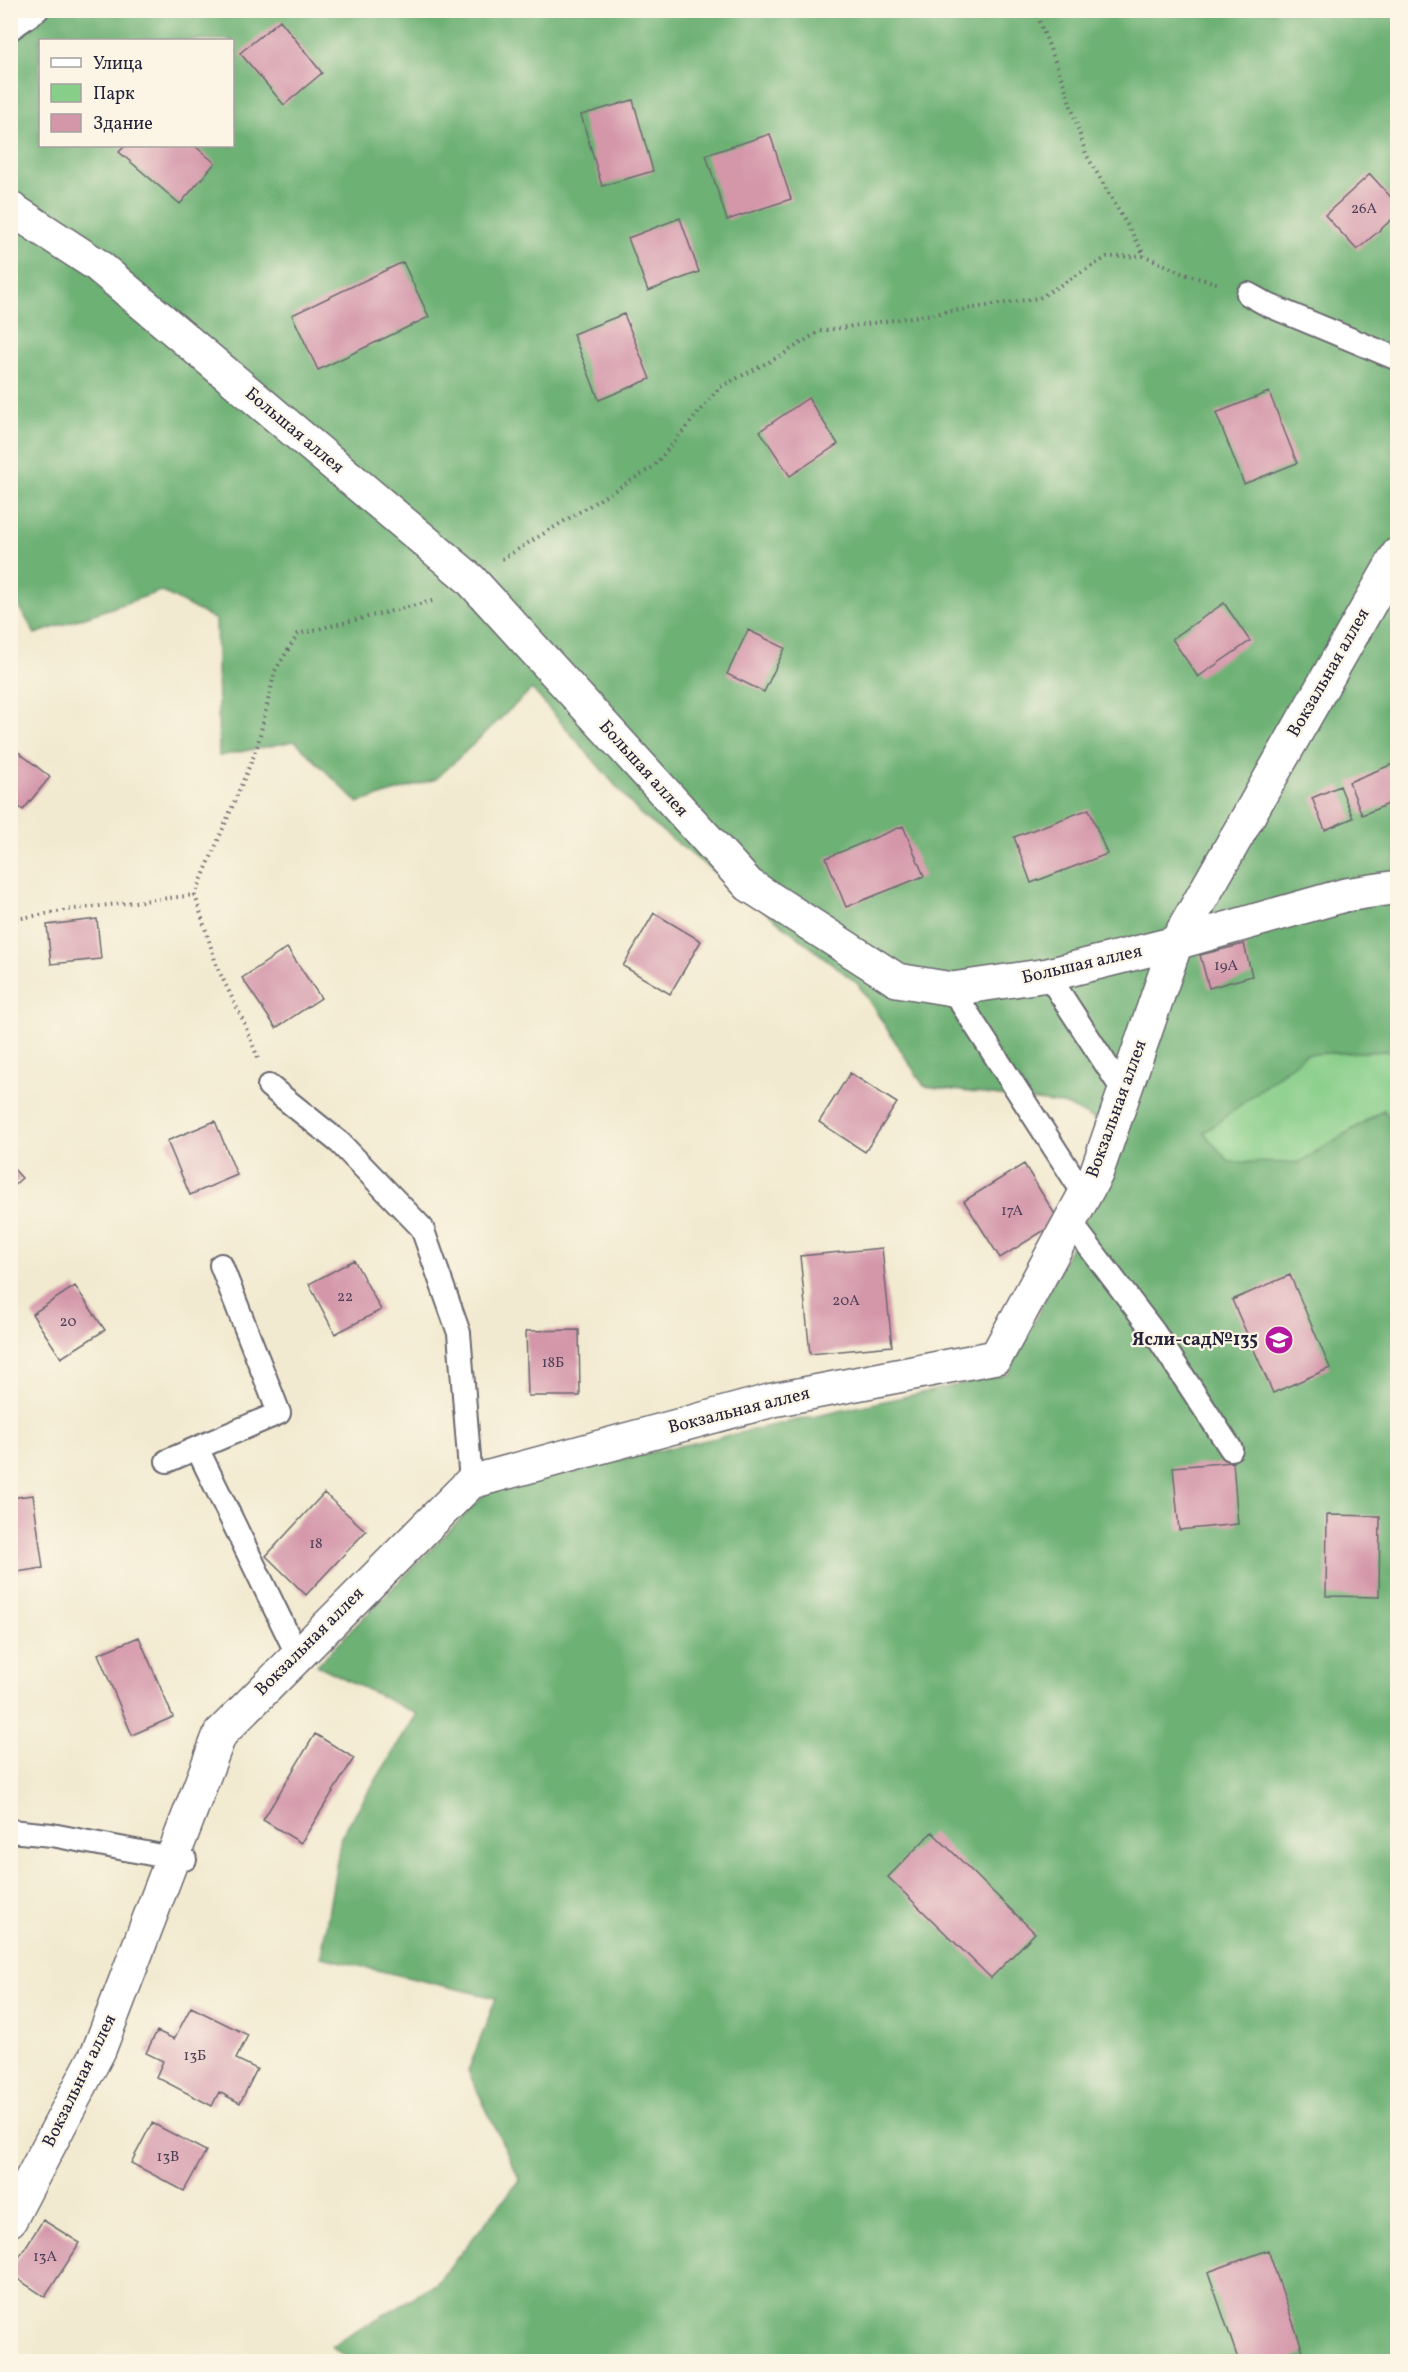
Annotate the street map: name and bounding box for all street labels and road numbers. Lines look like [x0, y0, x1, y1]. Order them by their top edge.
street label: Большая аллея [239, 382, 349, 480]
street label: Вокзальная аллея [1282, 604, 1376, 742]
street label: Большая аллея [593, 715, 693, 823]
street label: Большая аллея [1019, 939, 1145, 991]
street label: Вокзальная аллея [1080, 1037, 1154, 1181]
street label: Вокзальная аллея [666, 1381, 812, 1441]
street label: Вокзальная аллея [250, 1582, 370, 1702]
street label: Вокзальная аллея [37, 2010, 123, 2152]

